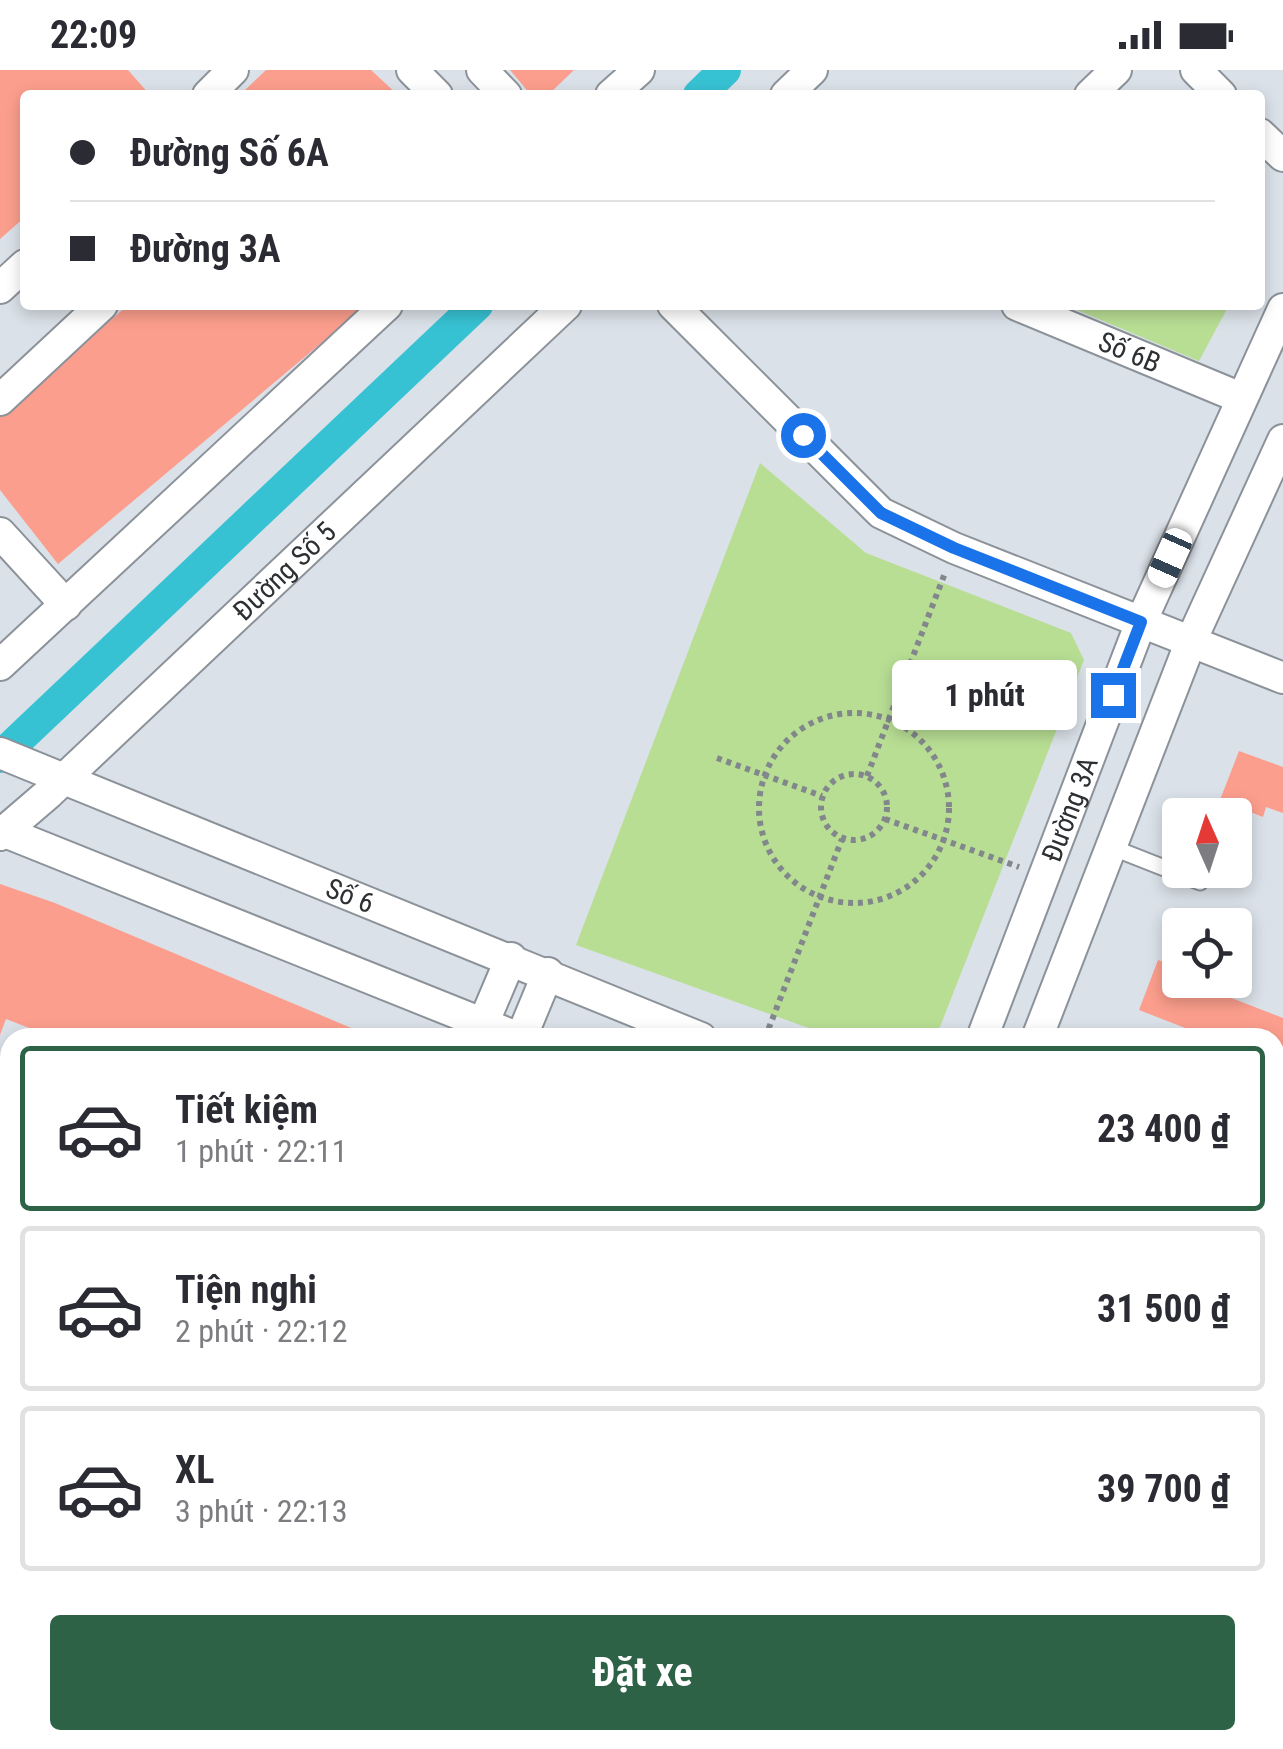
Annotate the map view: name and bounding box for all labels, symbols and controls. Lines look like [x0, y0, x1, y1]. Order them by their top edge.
text: 22:09 [50, 13, 137, 57]
text: Đường Số 6A [130, 131, 329, 175]
text: Đường 3A [130, 227, 281, 271]
street label: Số 6B [1094, 325, 1165, 380]
route start [781, 413, 826, 458]
street label: Đường Số 5 [226, 515, 343, 627]
car [1144, 524, 1196, 592]
callout: 1 phút [893, 660, 1078, 730]
route end [1091, 673, 1136, 718]
text: 1 phút [944, 676, 1025, 714]
street label: Đường 3A [1035, 752, 1105, 866]
north arrow [1162, 798, 1252, 888]
map controls [1162, 798, 1252, 998]
street label: Số 6 [321, 871, 379, 920]
button: locate [1162, 908, 1252, 998]
icon: car [55, 1084, 145, 1174]
text: Tiết kiệm [175, 1088, 318, 1132]
text: 23 400 ₫ [1097, 1107, 1230, 1151]
text: 1 phút · 22:11 [175, 1132, 347, 1170]
icon: car [55, 1264, 145, 1354]
text: Tiện nghi [175, 1268, 317, 1312]
text: 31 500 ₫ [1097, 1287, 1230, 1331]
text: 2 phút · 22:12 [175, 1312, 347, 1350]
icon: car [55, 1444, 145, 1534]
text: XL [175, 1448, 214, 1492]
text: 39 700 ₫ [1097, 1467, 1230, 1511]
text: 3 phút · 22:13 [175, 1492, 347, 1530]
button: Đặt xe [50, 1615, 1235, 1730]

